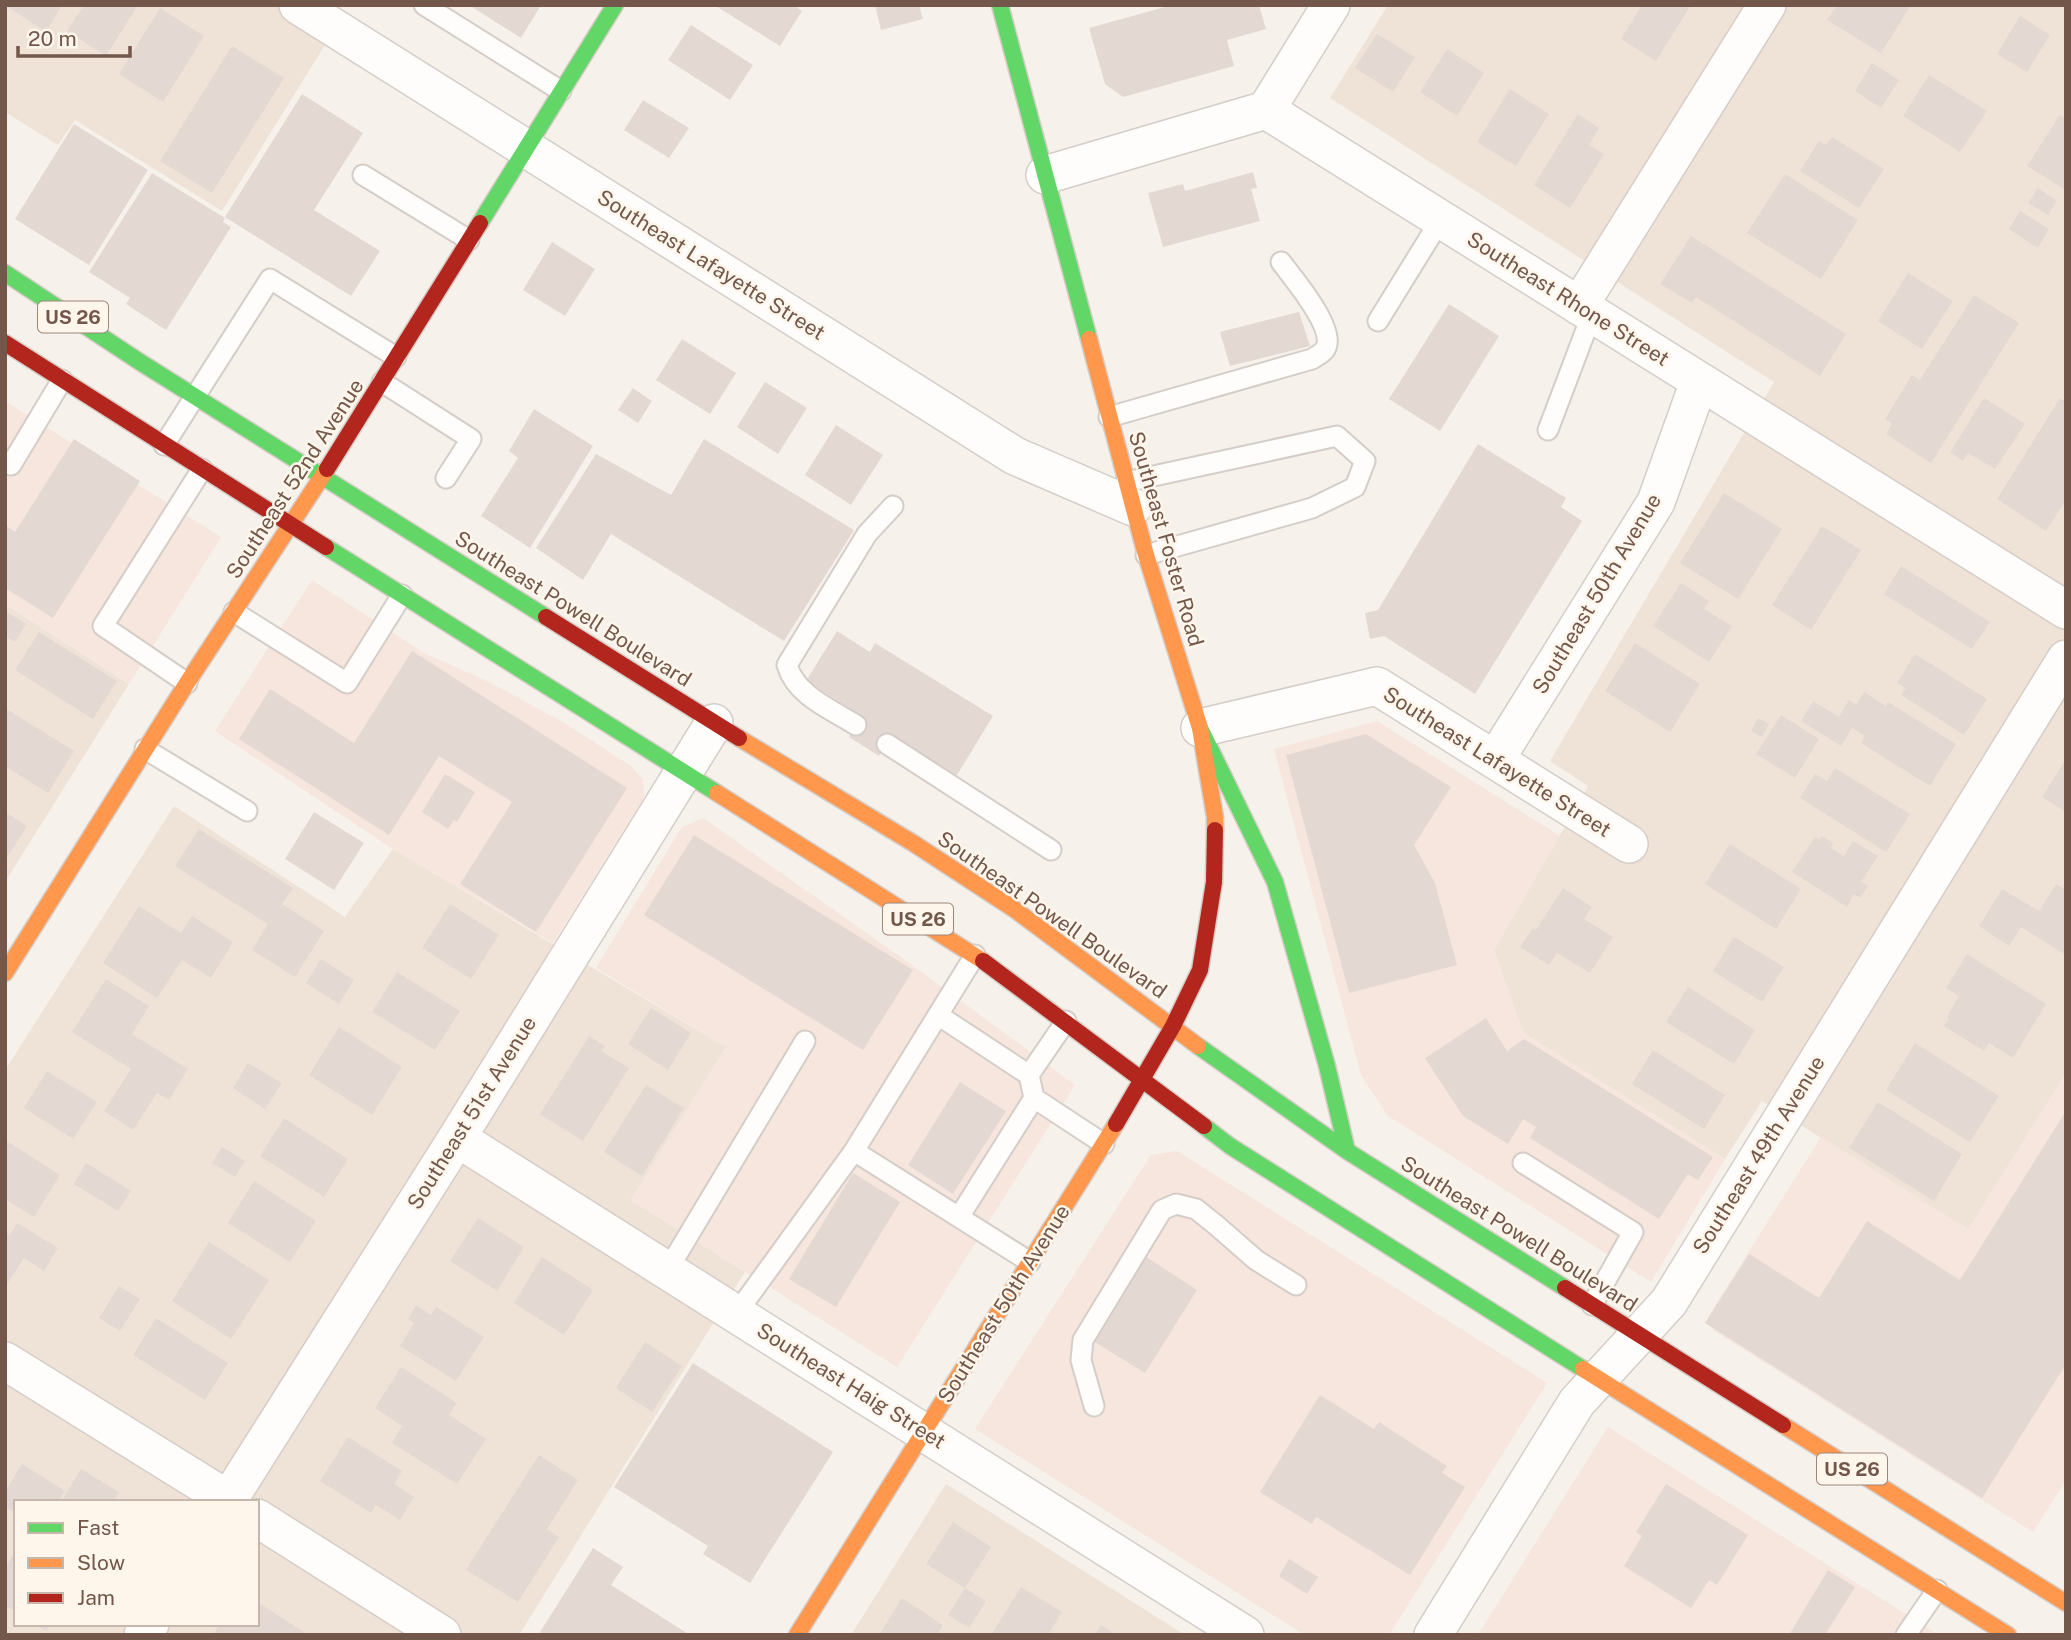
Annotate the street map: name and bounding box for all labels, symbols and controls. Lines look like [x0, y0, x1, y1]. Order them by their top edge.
scale bar [18, 14, 130, 58]
text: 20 m [28, 26, 77, 51]
street label: Southeast Lafayette Street [593, 184, 830, 345]
street label: Southeast Rhone Street [1463, 226, 1674, 371]
road number: US 26 [38, 302, 108, 332]
street label: Southeast 52nd Avenue [221, 374, 369, 583]
street label: Southeast Foster Road [1124, 428, 1209, 649]
street label: Southeast 50th Avenue [1527, 489, 1666, 698]
street label: Southeast Powell Boulevard [450, 525, 696, 692]
street label: Southeast Lafayette Street [1379, 681, 1616, 842]
street label: Southeast Powell Boulevard [933, 826, 1172, 1003]
road number: US 26 [883, 903, 953, 934]
street label: Southeast 51st Avenue [402, 1012, 541, 1214]
street label: Southeast 49th Avenue [1687, 1051, 1830, 1259]
street label: Southeast Powell Boulevard [1396, 1150, 1642, 1317]
street label: Southeast 50th Avenue [932, 1200, 1075, 1408]
street label: Southeast Haig Street [752, 1317, 950, 1454]
road number: US 26 [1817, 1454, 1887, 1484]
legend [14, 1500, 259, 1626]
text: Fast [77, 1515, 119, 1540]
text: Slow [77, 1550, 125, 1575]
text: Jam [77, 1585, 115, 1610]

